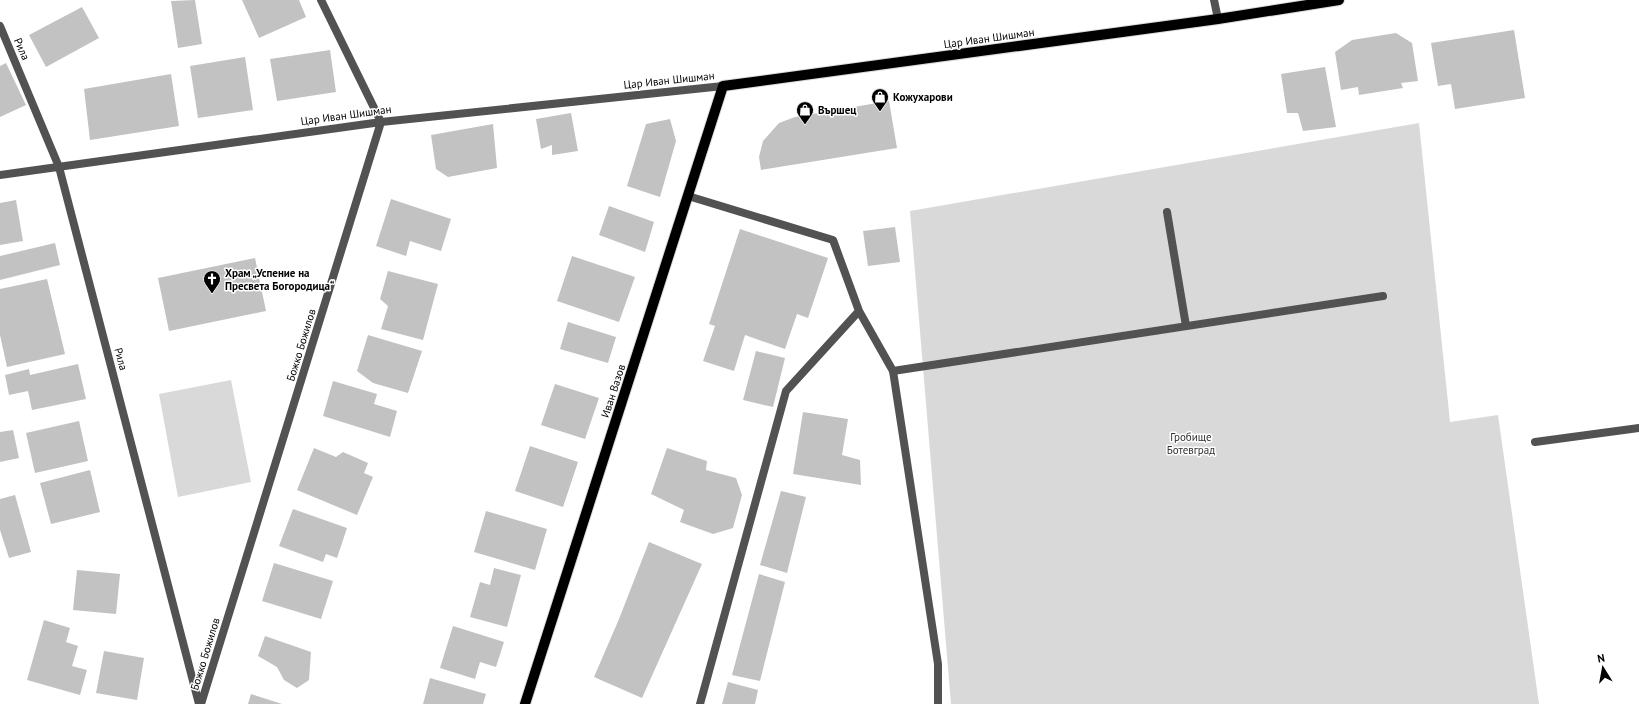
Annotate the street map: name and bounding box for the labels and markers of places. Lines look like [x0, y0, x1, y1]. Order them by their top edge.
shop icon: Кожухарови [870, 87, 890, 112]
place label: Кожухарови [893, 90, 953, 104]
shop icon: Вършец [795, 100, 815, 125]
place label: Вършец [818, 103, 856, 117]
place label: Храм „Успение на Пресвета Богородица“ [225, 266, 334, 293]
church icon: Храм „Успение на Пресвета Богородица“ [202, 269, 222, 294]

